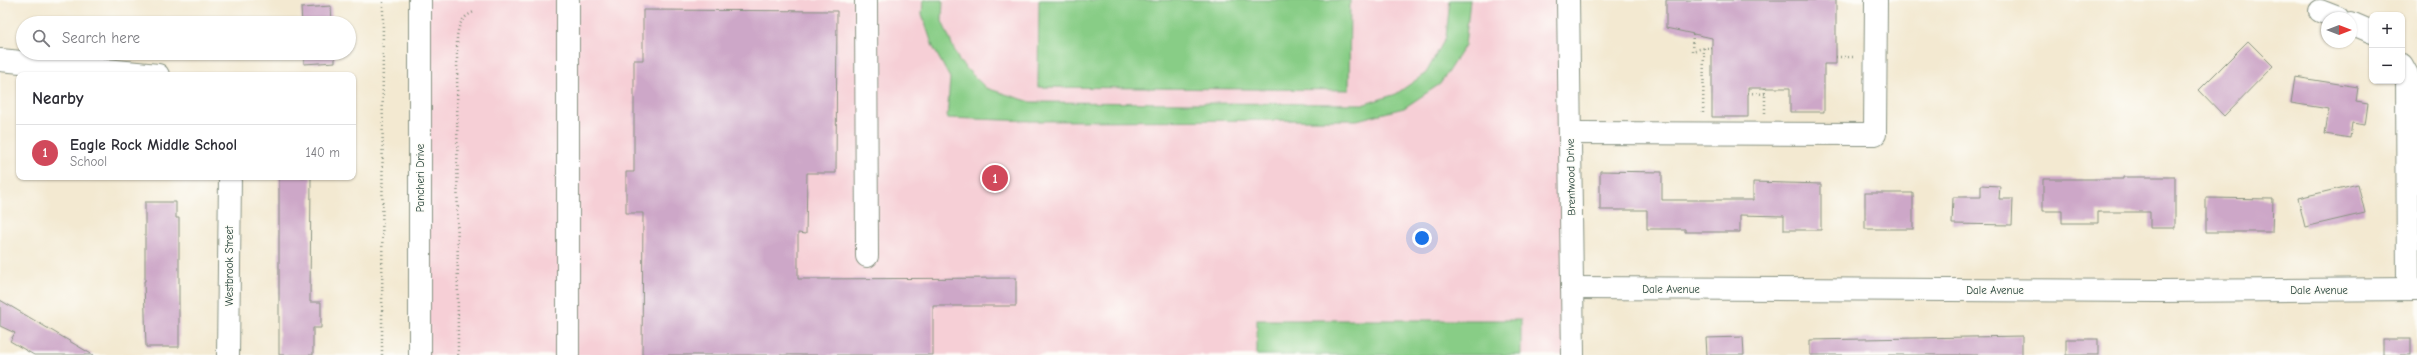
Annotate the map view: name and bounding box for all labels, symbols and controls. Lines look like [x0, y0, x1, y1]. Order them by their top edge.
north arrow [2321, 12, 2357, 48]
map controls [2369, 12, 2405, 84]
button: + [2369, 12, 2405, 48]
search box [16, 16, 356, 60]
icon: search [30, 27, 52, 49]
text: Search here [62, 29, 140, 47]
button: − [2369, 48, 2405, 84]
text: Nearby [32, 89, 83, 108]
text: Eagle Rock Middle School [70, 136, 237, 154]
street label: Brentwood Drive [1564, 138, 1578, 216]
street label: Pancheri Drive [414, 143, 427, 212]
text: 1 [42, 145, 48, 160]
text: 140 m [306, 145, 340, 160]
text: School [70, 154, 107, 169]
pin: 1 [982, 163, 1008, 193]
street label: Westbrook Street [223, 225, 236, 306]
your location [1412, 228, 1432, 248]
street label: Dale Avenue [1642, 283, 1700, 296]
street label: Dale Avenue [1966, 284, 2024, 297]
street label: Dale Avenue [2290, 284, 2348, 297]

